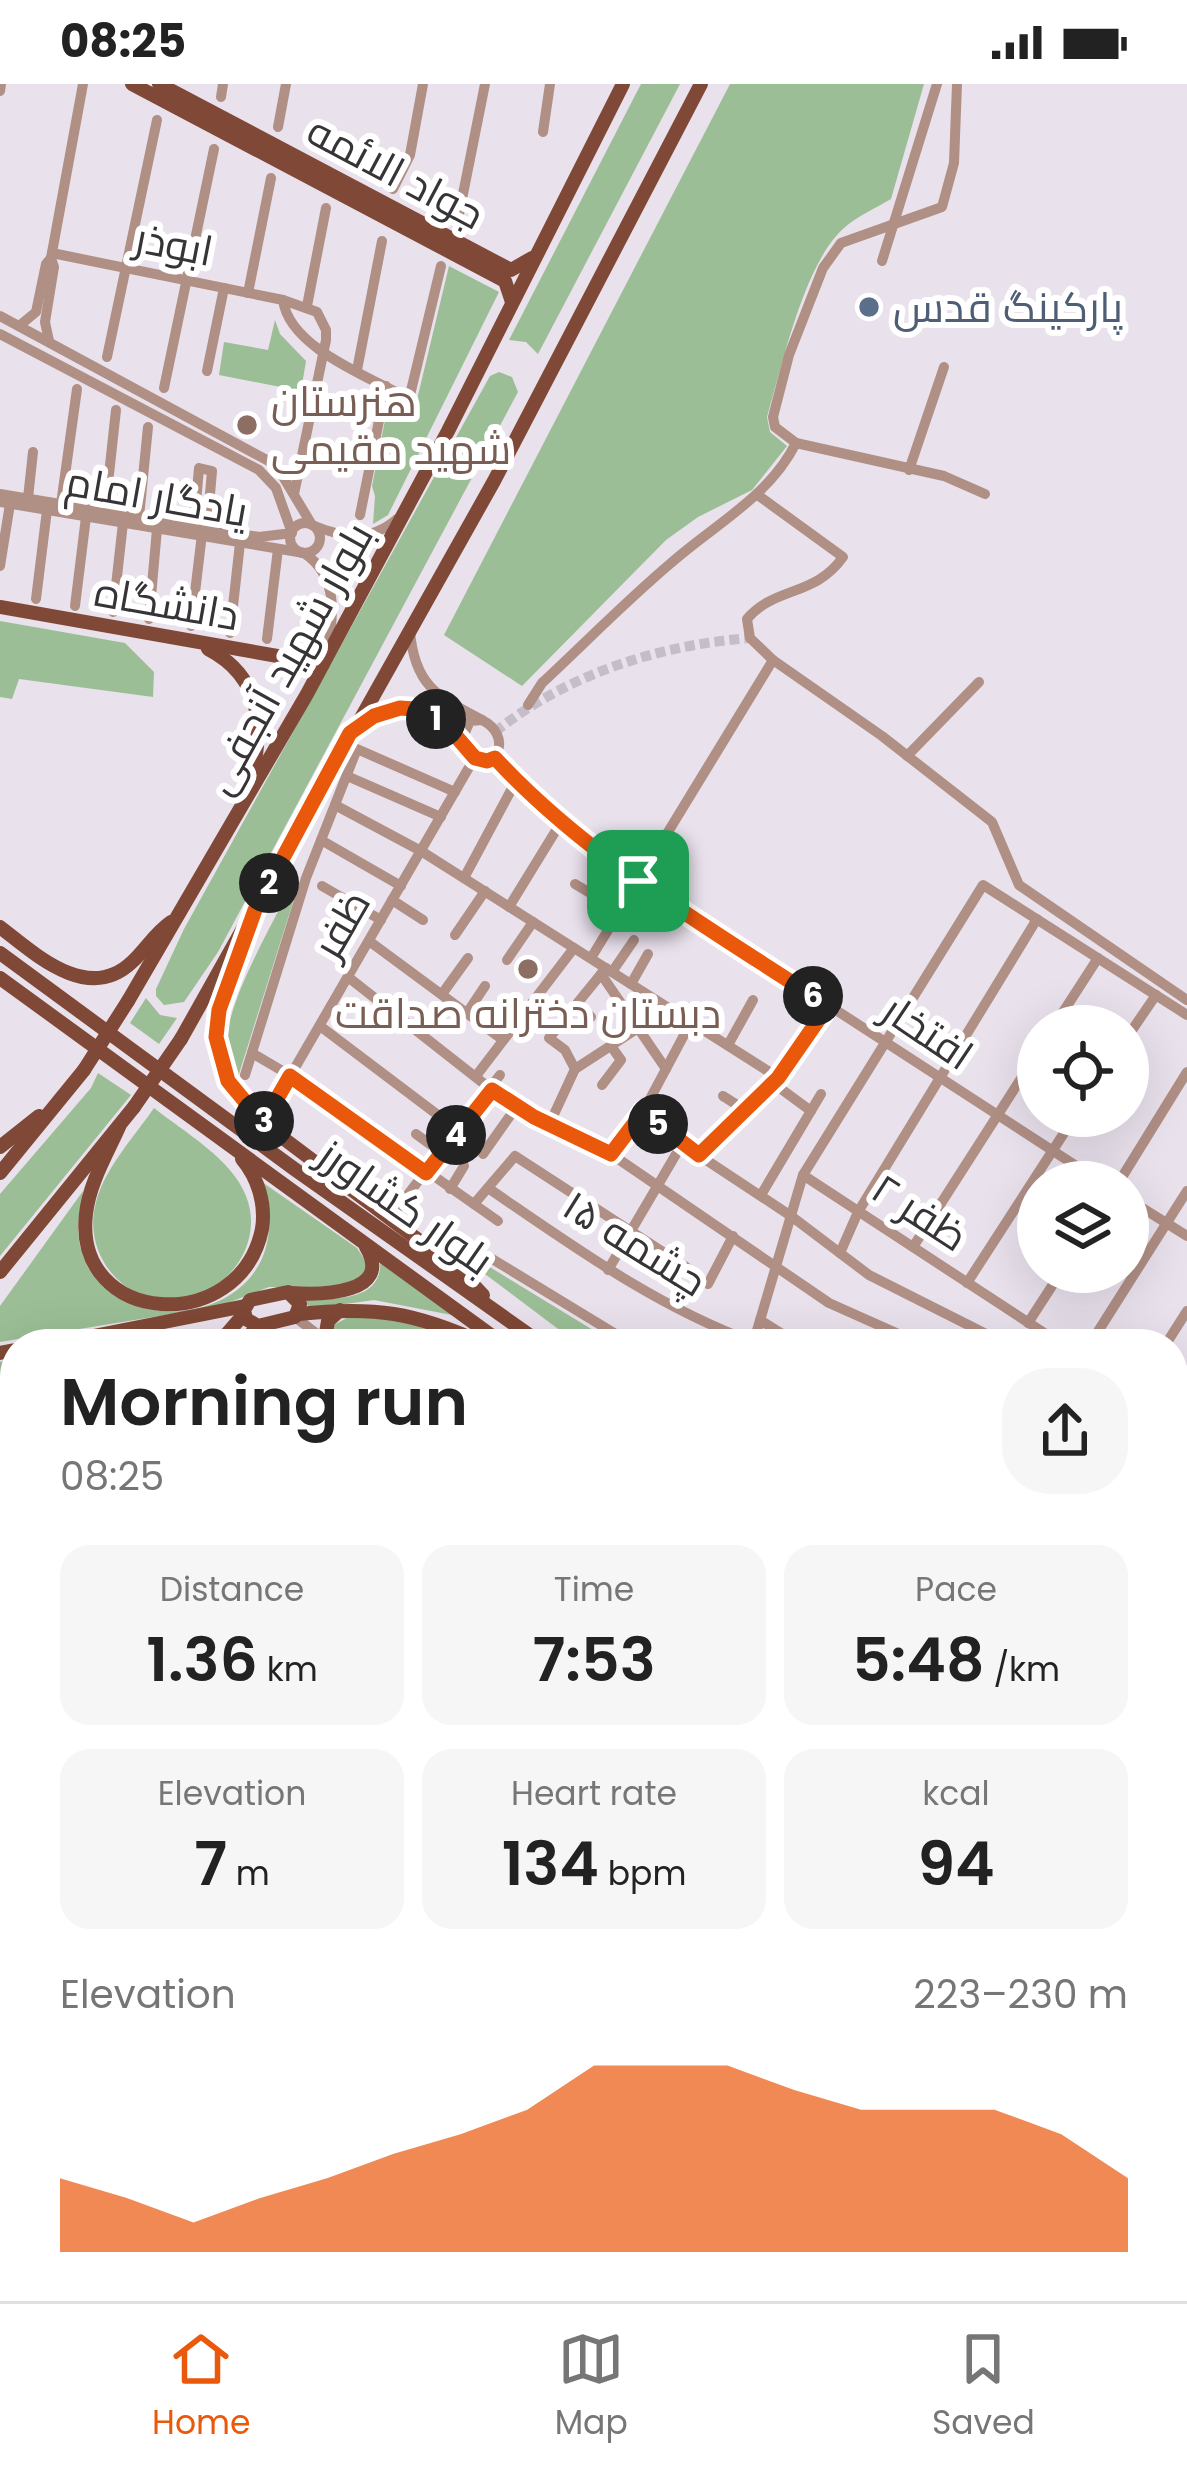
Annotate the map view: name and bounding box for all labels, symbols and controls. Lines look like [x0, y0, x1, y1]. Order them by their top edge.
text: 08:25 [60, 10, 186, 73]
street label: جواد الائمه [297, 101, 495, 244]
street label: ابوذر [128, 208, 218, 281]
place label: پارکینگ قدس [893, 278, 1123, 337]
marker: پارکینگ قدس [856, 294, 882, 320]
place label: هنرستان شهید مقیمی [271, 372, 511, 479]
marker: هنرستان شهید مقیمی [234, 412, 260, 438]
street label: یادگار امام [61, 451, 253, 542]
street label: بلوار شهید آنجفی [189, 512, 388, 805]
street label: دانشگاه [90, 562, 244, 645]
pin: 1 [406, 689, 466, 749]
text: 1 [430, 695, 442, 742]
pin [587, 830, 689, 932]
icon: arrive [605, 848, 671, 914]
pin: 2 [239, 853, 299, 913]
text: 2 [260, 859, 278, 906]
street label: ظفر [297, 879, 385, 971]
marker: دبستان دخترانه صداقت [515, 956, 541, 982]
pin: 6 [783, 966, 843, 1026]
text: 6 [802, 972, 824, 1019]
street label: افتخار [869, 979, 985, 1084]
place label: دبستان دخترانه صداقت [335, 984, 721, 1043]
map controls [1017, 1005, 1149, 1293]
button: locate [1017, 1005, 1149, 1137]
pin: 3 [234, 1091, 294, 1151]
pin: 5 [628, 1094, 688, 1154]
text: 3 [254, 1097, 274, 1144]
text: 5 [647, 1100, 669, 1147]
pin: 4 [426, 1105, 486, 1165]
text: 4 [445, 1111, 467, 1158]
street label: بلوار کشاورز [305, 1124, 505, 1289]
street label: ظفر ۲ [860, 1159, 979, 1265]
button: layers [1017, 1161, 1149, 1293]
street label: چشمه ۱۵ [552, 1176, 718, 1311]
text: Morning run [60, 1356, 468, 1448]
button: share [1002, 1368, 1128, 1494]
text: 08:25 [60, 1449, 164, 1504]
text: Distance [160, 1566, 304, 1613]
text: Time [554, 1566, 634, 1613]
text: Pace [915, 1566, 997, 1613]
text: 1.36 [146, 1618, 258, 1702]
text: 7:53 [532, 1618, 656, 1702]
text: 5:48 [852, 1618, 985, 1702]
text: km [258, 1646, 318, 1693]
text: /km [985, 1646, 1060, 1693]
text: Elevation [158, 1770, 306, 1817]
text: Heart rate [511, 1770, 677, 1817]
text: kcal [922, 1770, 990, 1817]
text: 7 [194, 1822, 227, 1906]
text: 134 [502, 1822, 599, 1906]
text: 94 [917, 1822, 995, 1906]
text: m [227, 1850, 270, 1897]
text: bpm [599, 1850, 686, 1897]
text: Elevation [60, 1967, 236, 2022]
text: 223–230 m [913, 1967, 1128, 2022]
tab: Home [152, 2326, 251, 2448]
tab: Map [555, 2326, 628, 2448]
tab: Saved [932, 2326, 1035, 2448]

